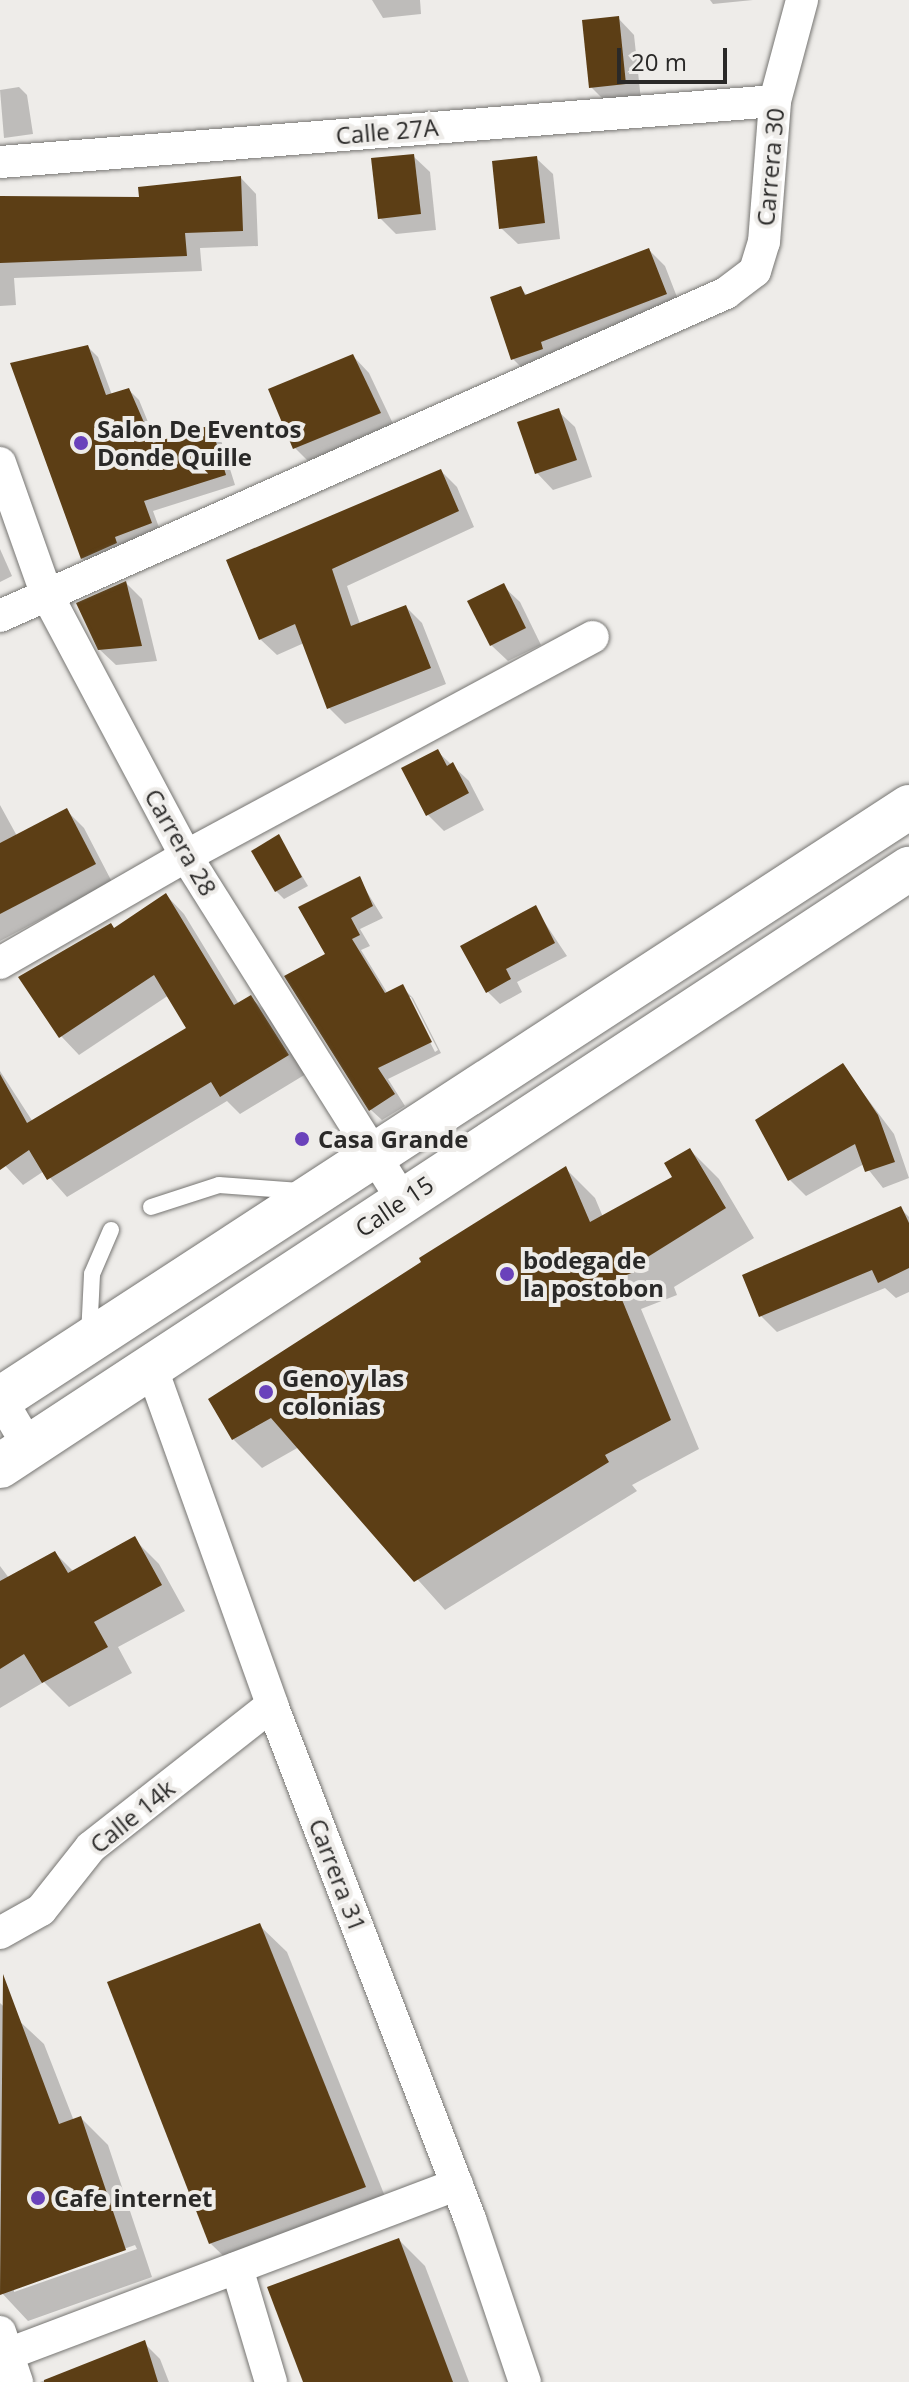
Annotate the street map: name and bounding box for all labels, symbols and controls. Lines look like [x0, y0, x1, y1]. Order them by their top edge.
scale bar [621, 32, 731, 82]
text: 20 m [631, 45, 687, 78]
street label: Carrera 30 [750, 107, 790, 227]
street label: Calle 27A [334, 112, 440, 150]
place label: Salon De Eventos Donde Quille [97, 415, 301, 471]
marker: Salon De Eventos Donde Quille [72, 434, 90, 452]
street label: Carrera 28 [139, 784, 223, 900]
place label: Casa Grande [318, 1125, 468, 1153]
marker: Casa Grande [293, 1130, 311, 1148]
street label: Calle 15 [350, 1170, 438, 1242]
place label: bodega de la postobon [523, 1246, 664, 1302]
marker: bodega de la postobon [498, 1265, 516, 1283]
place label: Geno y las colonias [282, 1364, 404, 1420]
marker: Geno y las colonias [257, 1383, 275, 1401]
street label: Calle 14k [84, 1773, 180, 1859]
street label: Carrera 31 [303, 1815, 373, 1935]
place label: Cafe internet [54, 2184, 212, 2212]
marker: Cafe internet [29, 2189, 47, 2207]

